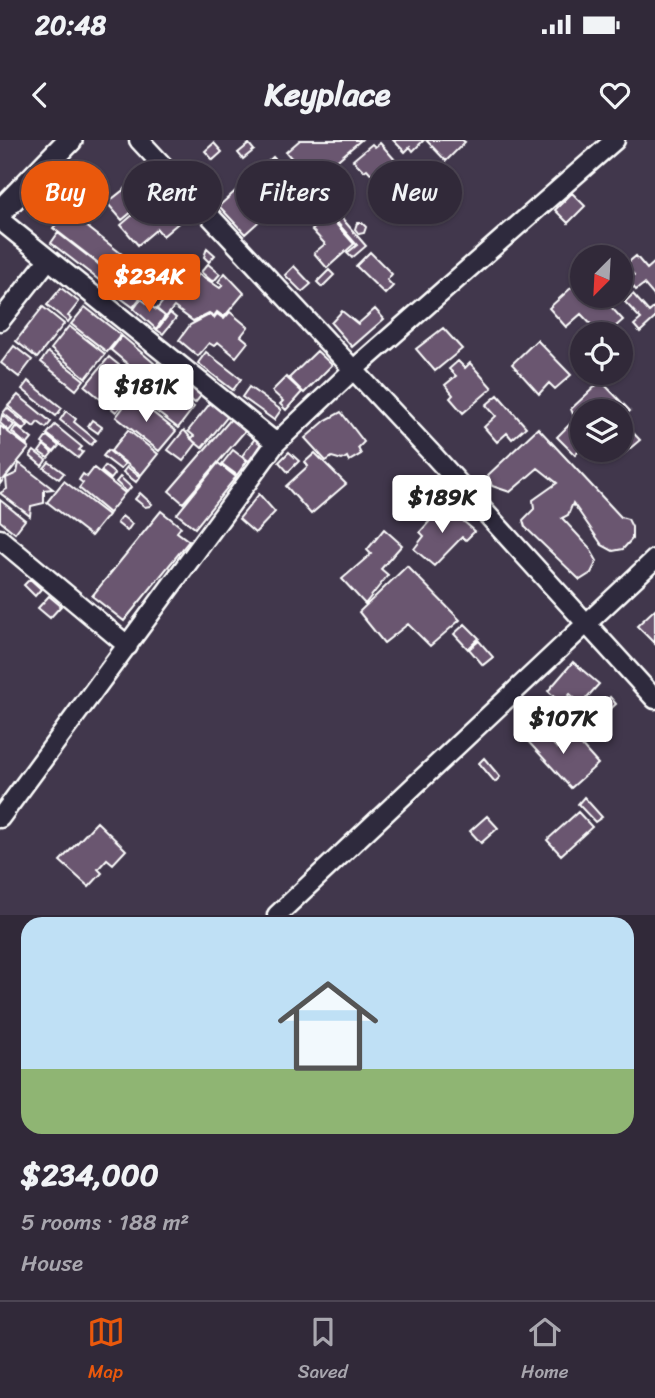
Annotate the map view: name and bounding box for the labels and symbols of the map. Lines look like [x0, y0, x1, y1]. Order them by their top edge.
north arrow [570, 245, 634, 308]
pin: $234K [100, 254, 198, 314]
pin: $181K [97, 364, 195, 424]
pin: $189K [393, 476, 491, 535]
pin: $107K [514, 696, 612, 756]

